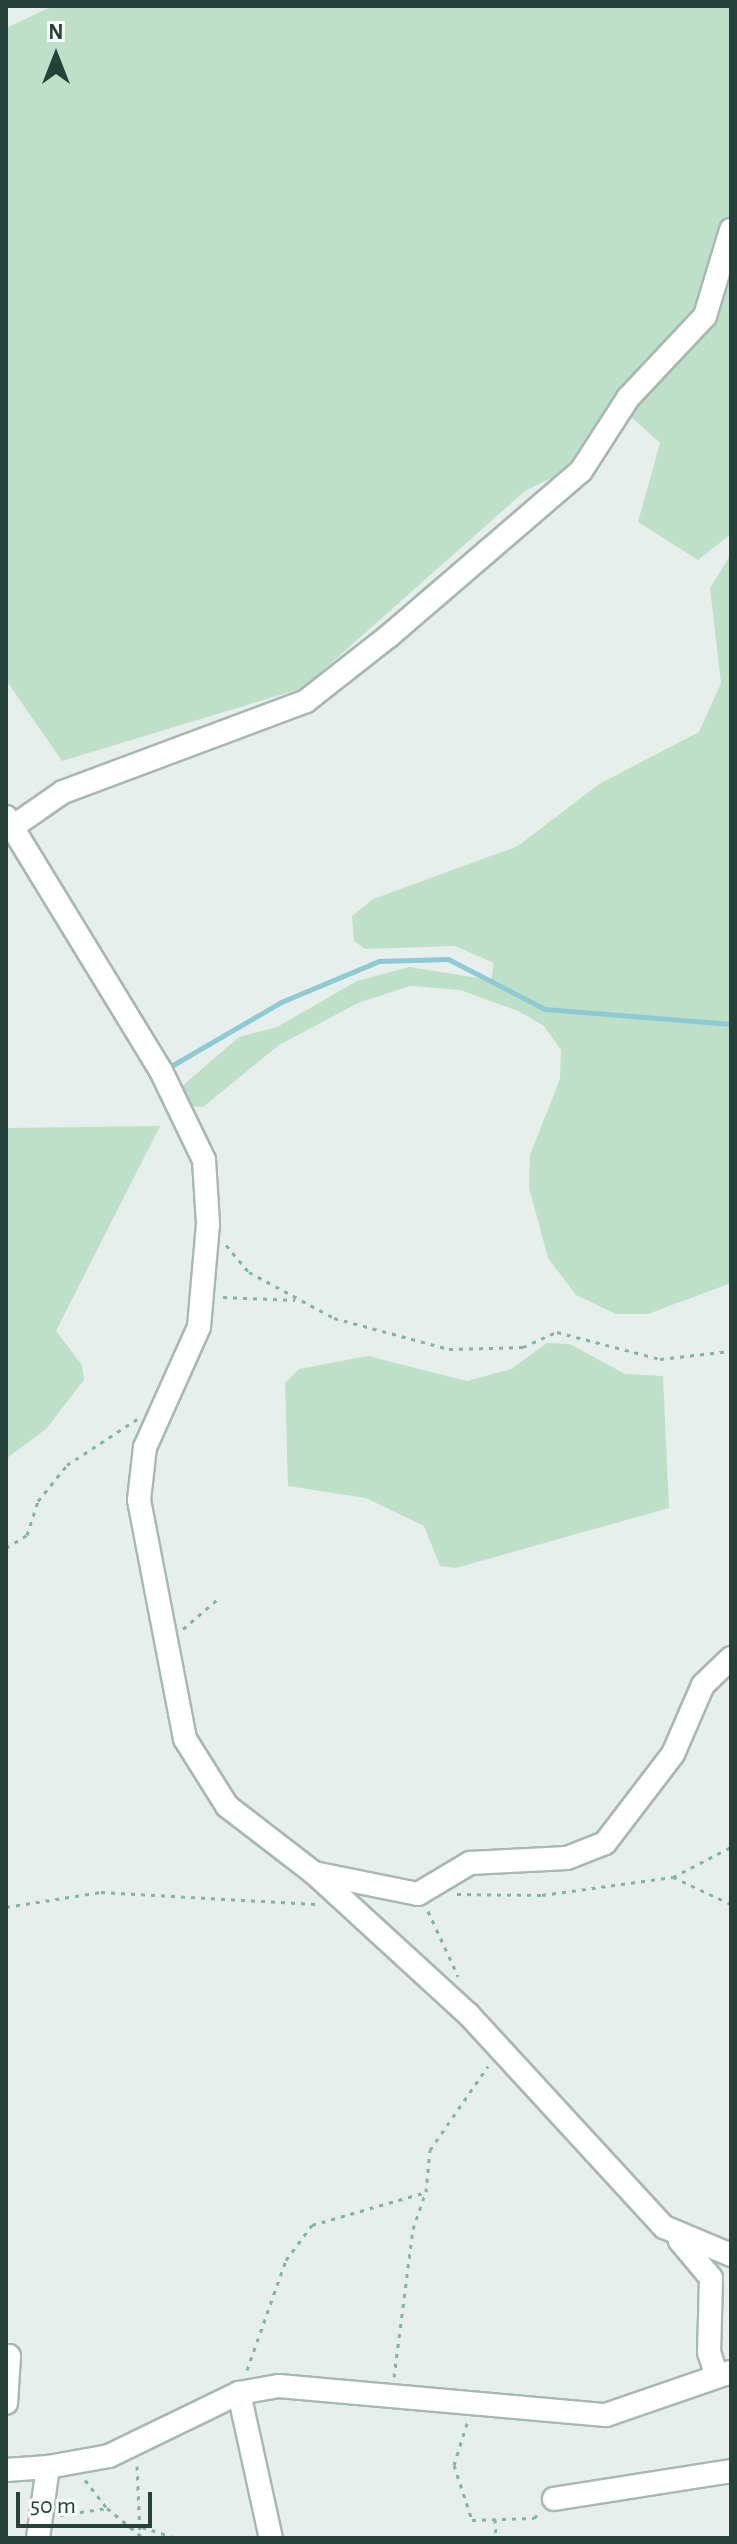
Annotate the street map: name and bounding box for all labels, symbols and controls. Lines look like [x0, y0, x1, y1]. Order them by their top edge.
north arrow [16, 16, 96, 96]
text: N [48, 21, 64, 43]
scale bar [20, 2476, 156, 2526]
text: 50 m [30, 2494, 76, 2518]

